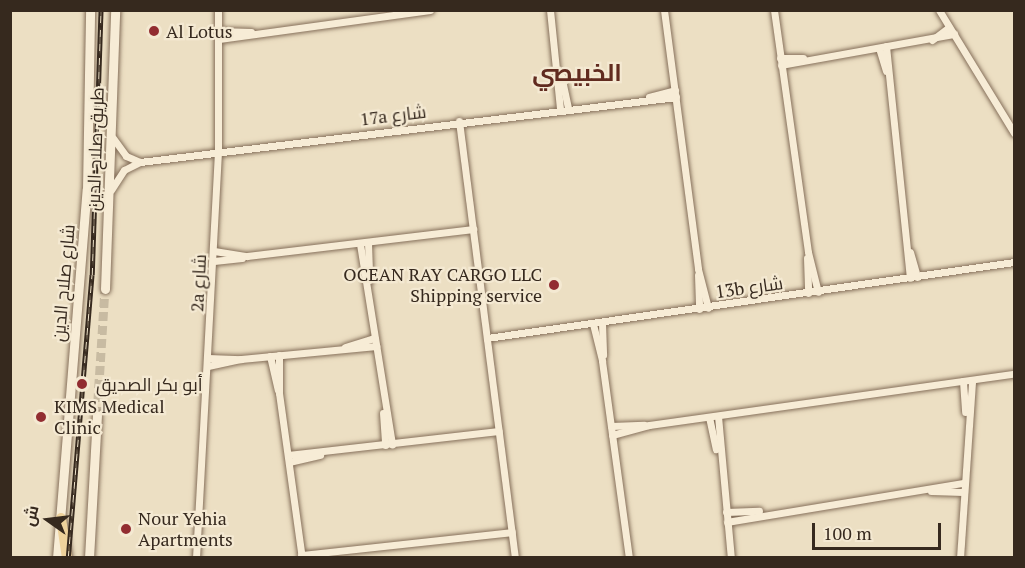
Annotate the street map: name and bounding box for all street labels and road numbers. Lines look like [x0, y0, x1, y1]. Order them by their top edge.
street label: طريق صلاح الدين [82, 87, 108, 211]
street label: 17a شارع [359, 100, 427, 130]
street label: شارع صلاح الدين [47, 223, 79, 343]
street label: 2a شارع [186, 254, 210, 312]
street label: 13b شارع [714, 272, 784, 302]

